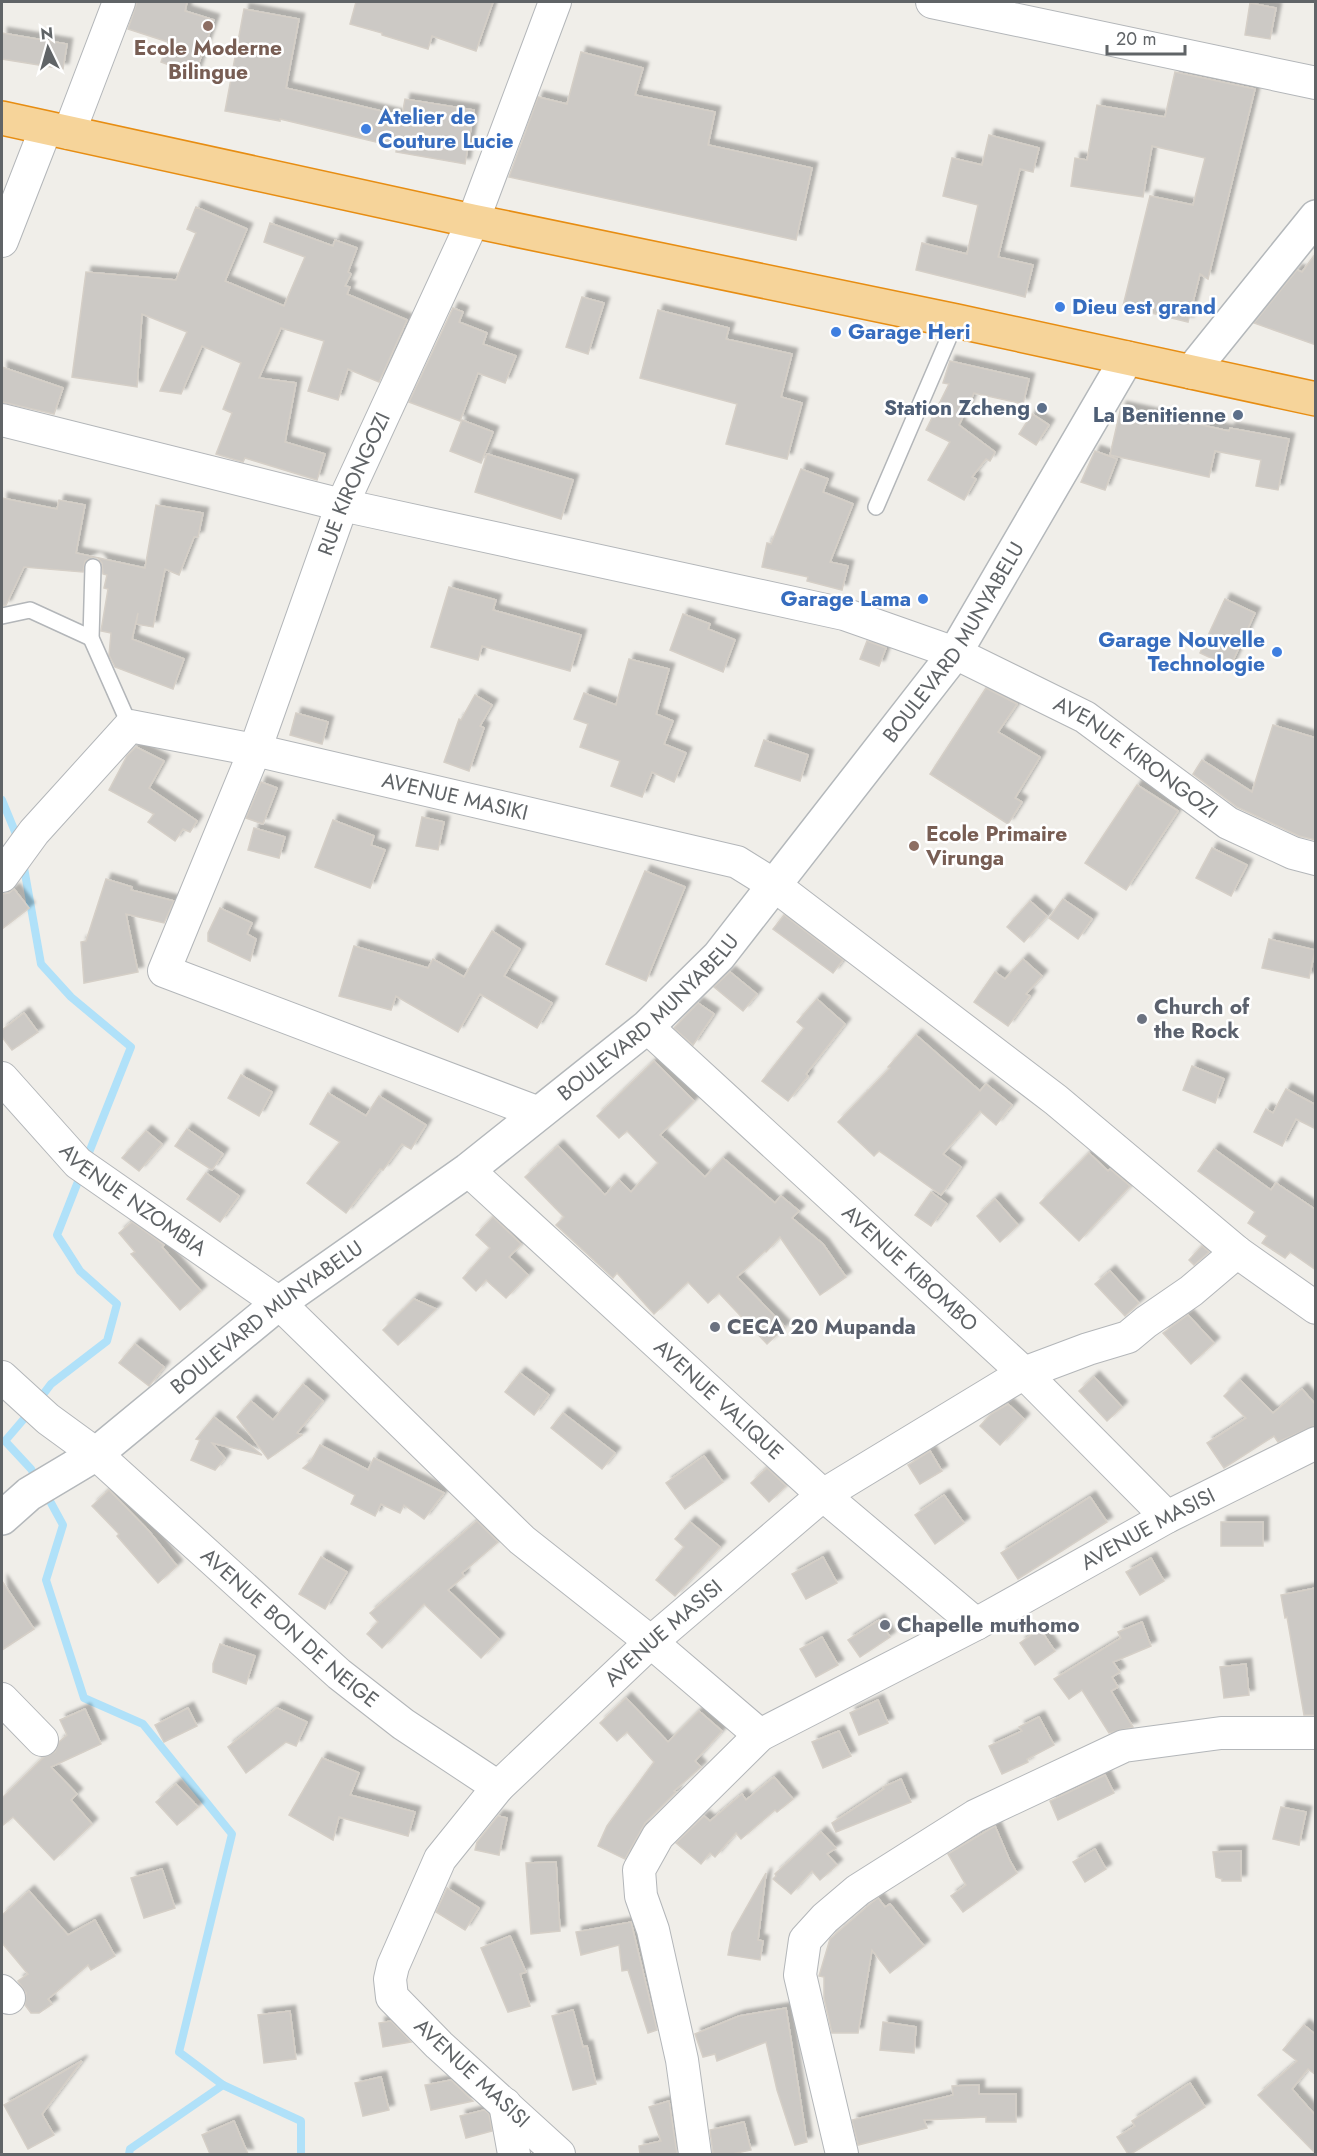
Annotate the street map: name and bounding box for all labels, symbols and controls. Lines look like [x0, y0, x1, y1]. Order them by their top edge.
north arrow [18, 18, 78, 78]
scale bar [1107, 18, 1185, 56]
marker: Ecole Moderne Bilingue [201, 19, 215, 33]
text: N [39, 22, 54, 46]
text: 20 m [1116, 26, 1156, 52]
place label: Ecole Moderne Bilingue [134, 33, 282, 87]
place label: Atelier de Couture Lucie [377, 102, 514, 156]
marker: Atelier de Couture Lucie [359, 122, 373, 136]
place label: Dieu est grand [1072, 292, 1216, 322]
marker: Dieu est grand [1053, 300, 1067, 314]
place label: Garage Heri [848, 317, 970, 347]
marker: Garage Heri [829, 325, 843, 339]
place label: Station Zcheng [884, 393, 1030, 423]
place label: La Benitienne [1093, 400, 1226, 430]
marker: Station Zcheng [1035, 401, 1049, 415]
street label: RUE KIRONGOZI [310, 407, 398, 560]
marker: La Benitienne [1231, 408, 1245, 422]
street label: BOULEVARD MUNYABELU [876, 536, 1032, 749]
place label: Garage Lama [781, 584, 911, 614]
marker: Garage Lama [916, 592, 930, 606]
place label: Garage Nouvelle Technologie [1098, 625, 1265, 679]
marker: Garage Nouvelle Technologie [1270, 645, 1284, 659]
street label: AVENUE KIRONGOZI [1049, 689, 1224, 825]
street label: AVENUE MASIKI [379, 765, 531, 828]
place label: Ecole Primaire Virunga [925, 819, 1067, 873]
marker: Ecole Primaire Virunga [907, 839, 921, 853]
street label: BOULEVARD MUNYABELU [551, 927, 746, 1108]
place label: Church of the Rock [1154, 992, 1250, 1046]
marker: Church of the Rock [1135, 1012, 1149, 1026]
street label: AVENUE NZOMBIA [52, 1137, 213, 1263]
street label: AVENUE KIBOMBO [835, 1198, 985, 1339]
street label: BOULEVARD MUNYABELU [164, 1233, 369, 1402]
place label: CECA 20 Mupanda [727, 1312, 916, 1342]
marker: CECA 20 Mupanda [708, 1320, 722, 1334]
street label: AVENUE VALIQUE [647, 1332, 790, 1467]
street label: AVENUE MASISI [1075, 1480, 1220, 1577]
street label: AVENUE BON DE NEIGE [194, 1541, 385, 1715]
street label: AVENUE MASISI [598, 1572, 729, 1694]
place label: Chapelle muthomo [897, 1610, 1080, 1640]
marker: Chapelle muthomo [878, 1618, 892, 1632]
street label: AVENUE MASISI [407, 2011, 537, 2135]

